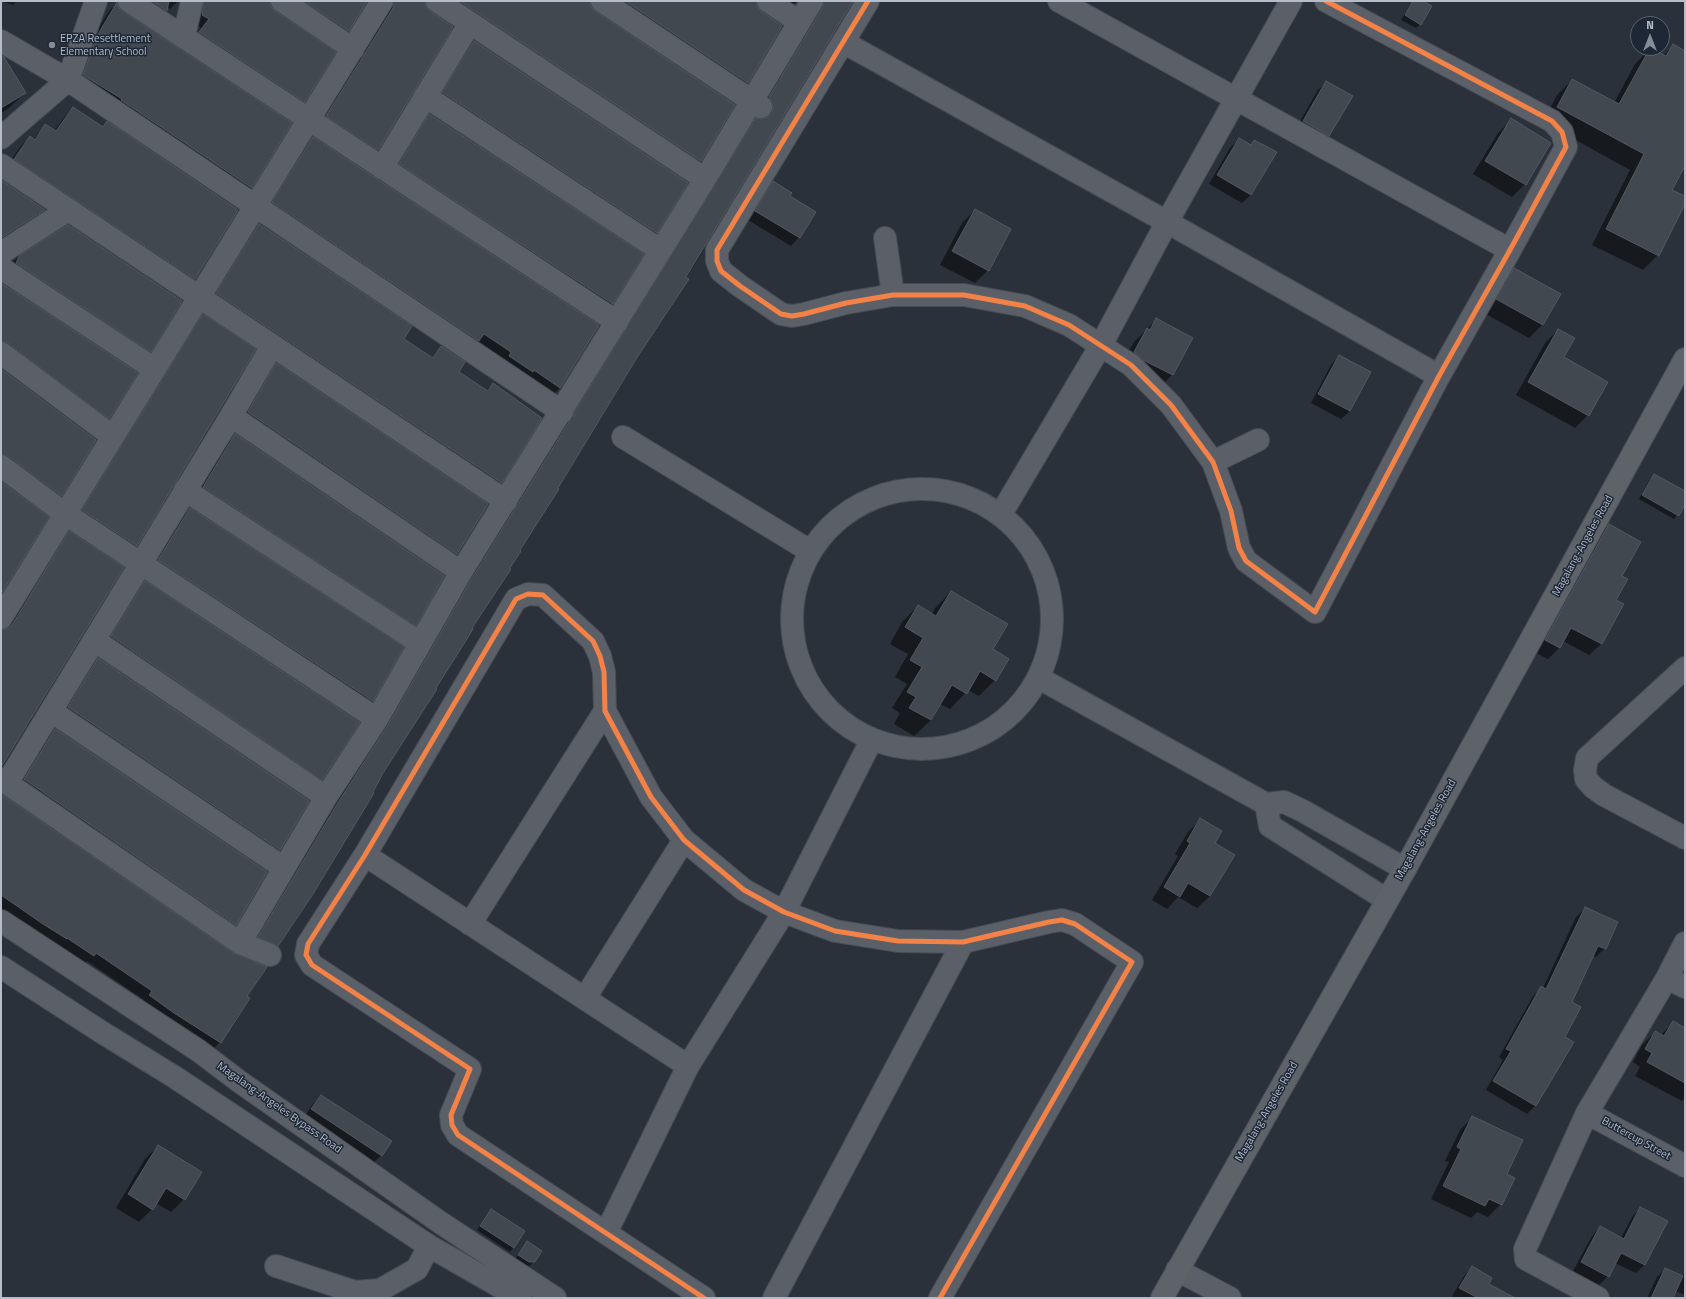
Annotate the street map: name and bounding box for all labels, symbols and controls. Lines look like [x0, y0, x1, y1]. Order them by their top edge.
north arrow [1630, 16, 1670, 56]
text: N [1646, 17, 1654, 33]
place label: EPZA Resettlement Elementary School [60, 32, 151, 58]
marker: EPZA Resettlement Elementary School [47, 40, 57, 50]
street label: Magalang-Angeles Road [1550, 493, 1616, 599]
street label: Magalang-Angeles Road [1393, 777, 1459, 883]
street label: Magalang-Angeles Bypass Road [214, 1060, 344, 1156]
street label: Magalang-Angeles Road [1233, 1060, 1301, 1164]
street label: Buttercup Street [1599, 1115, 1673, 1163]

